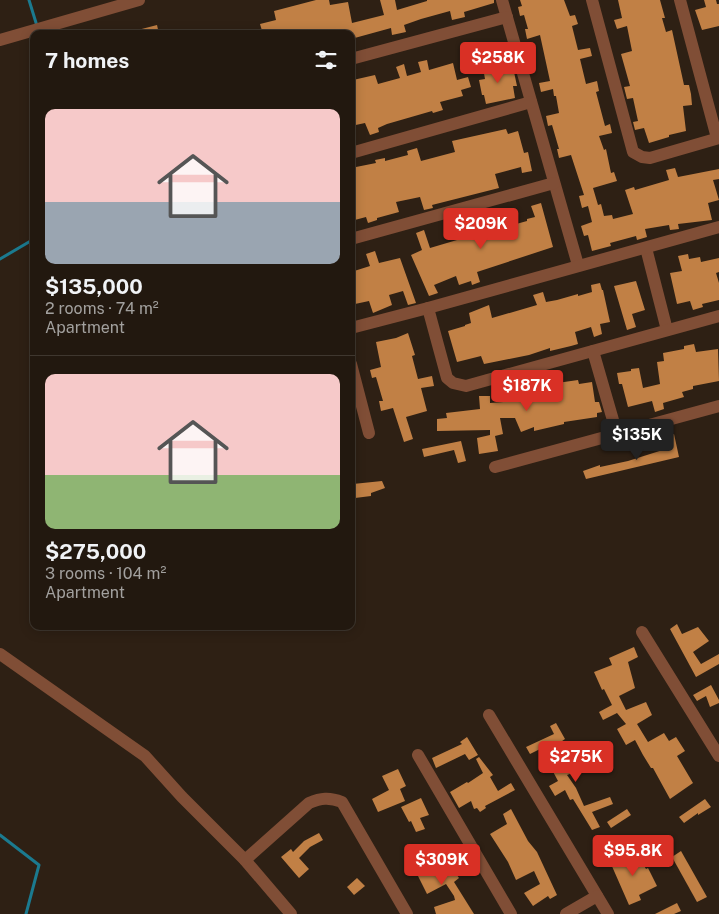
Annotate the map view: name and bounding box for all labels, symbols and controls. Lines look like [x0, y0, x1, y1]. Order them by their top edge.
pin: $258K [463, 42, 533, 84]
icon: filters [312, 46, 340, 74]
text: 7 homes [45, 48, 129, 73]
text: $258K [471, 48, 525, 67]
icon: home [148, 141, 238, 231]
pin: $209K [446, 208, 516, 250]
text: $209K [454, 214, 508, 233]
text: $135,000 [45, 274, 143, 299]
text: 2 rooms · 74 m² [45, 299, 159, 318]
text: Apartment [45, 318, 125, 337]
pin: $187K [492, 370, 562, 412]
text: $187K [502, 376, 552, 395]
icon: home [148, 407, 238, 497]
pin: $135K [602, 418, 672, 461]
text: $135K [612, 425, 662, 444]
text: $275,000 [45, 539, 146, 564]
text: 3 rooms · 104 m² [45, 564, 166, 583]
text: Apartment [45, 583, 125, 602]
pin: $275K [541, 740, 611, 783]
text: $275K [549, 747, 603, 766]
pin: $95.8K [592, 834, 674, 877]
text: $95.8K [604, 841, 662, 860]
pin: $309K [407, 844, 477, 886]
text: $309K [415, 850, 469, 869]

